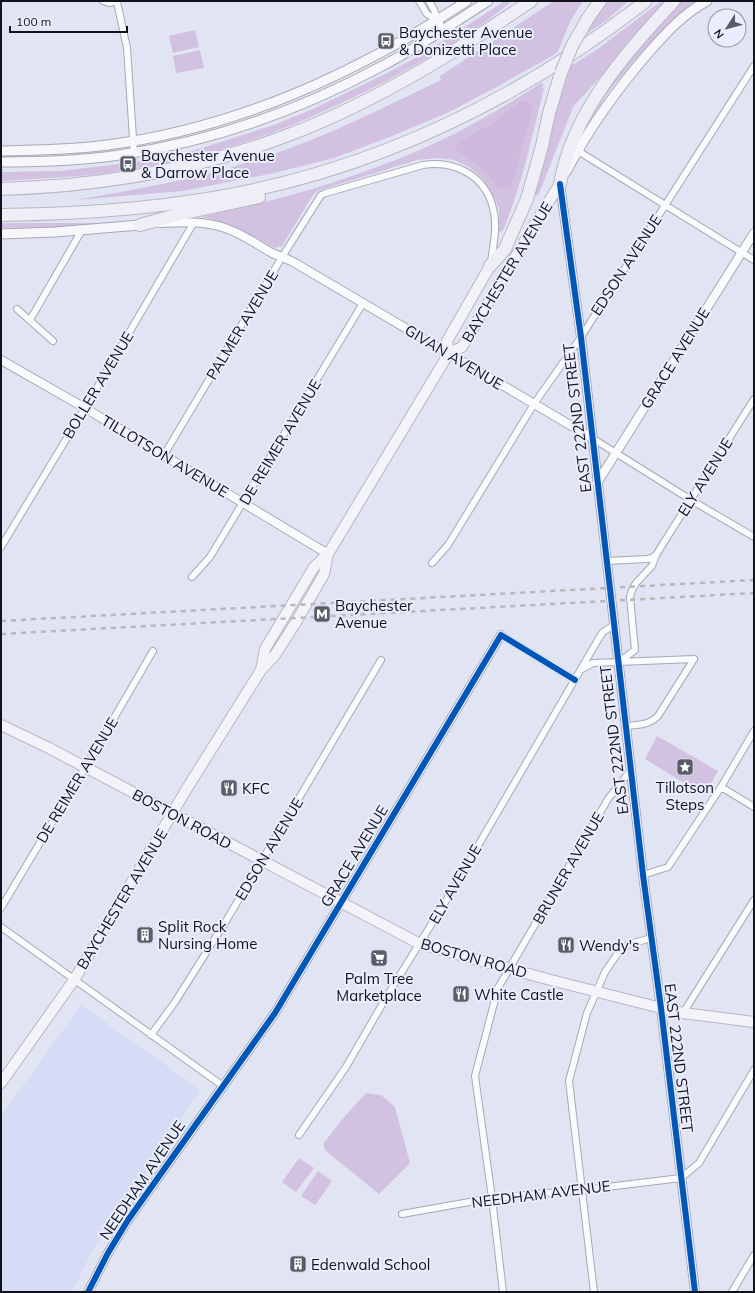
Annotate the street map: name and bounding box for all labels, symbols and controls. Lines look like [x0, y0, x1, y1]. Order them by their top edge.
scale bar [10, 8, 127, 34]
north arrow [707, 8, 747, 48]
text: 100 m [16, 14, 51, 29]
place label: Baychester Avenue & Donizetti Place [399, 23, 533, 59]
text: N [711, 26, 727, 41]
bus stop icon: Baychester Avenue & Donizetti Place [376, 31, 396, 51]
place label: Baychester Avenue & Darrow Place [141, 146, 275, 182]
bus stop icon: Baychester Avenue & Darrow Place [118, 154, 138, 174]
street label: BAYCHESTER AVENUE [457, 198, 557, 346]
street label: EDSON AVENUE [586, 211, 666, 319]
street label: PALMER AVENUE [202, 267, 282, 383]
street label: GRACE AVENUE [636, 304, 714, 412]
street label: GIVAN AVENUE [401, 320, 507, 394]
street label: BOLLER AVENUE [59, 328, 138, 442]
street label: EAST 222ND STREET [558, 342, 596, 494]
street label: DE REIMER AVENUE [235, 375, 325, 508]
street label: TILLOTSON AVENUE [98, 411, 232, 502]
street label: ELY AVENUE [673, 434, 737, 520]
place label: Baychester Avenue [335, 596, 413, 632]
metro station icon: Baychester Avenue [312, 604, 332, 624]
street label: EAST 222ND STREET [595, 664, 633, 816]
street label: DE REIMER AVENUE [32, 713, 122, 846]
place icon: Tillotson Steps [675, 757, 695, 777]
restaurant icon: KFC [219, 778, 239, 798]
place label: Tillotson Steps [656, 778, 714, 814]
place label: KFC [242, 779, 270, 798]
street label: BOSTON ROAD [129, 785, 235, 853]
street label: EDSON AVENUE [231, 794, 307, 904]
street label: GRACE AVENUE [316, 801, 392, 910]
street label: BRUNER AVENUE [528, 808, 608, 927]
street label: BAYCHESTER AVENUE [72, 825, 172, 973]
street label: ELY AVENUE [425, 841, 485, 927]
place label: Split Rock Nursing Home [158, 917, 257, 953]
building icon: Split Rock Nursing Home [135, 925, 155, 945]
street label: BOSTON ROAD [419, 934, 529, 982]
restaurant icon: Wendy's [556, 935, 576, 955]
place label: Wendy's [579, 936, 639, 955]
supermarket icon: Palm Tree Marketplace [369, 948, 389, 968]
place label: Palm Tree Marketplace [336, 969, 422, 1005]
street label: EAST 222ND STREET [660, 982, 698, 1134]
restaurant icon: White Castle [451, 984, 471, 1004]
place label: White Castle [474, 985, 564, 1004]
street label: NEEDHAM AVENUE [95, 1117, 189, 1243]
street label: NEEDHAM AVENUE [470, 1176, 612, 1212]
building icon: Edenwald School [288, 1254, 308, 1274]
place label: Edenwald School [311, 1255, 430, 1274]

